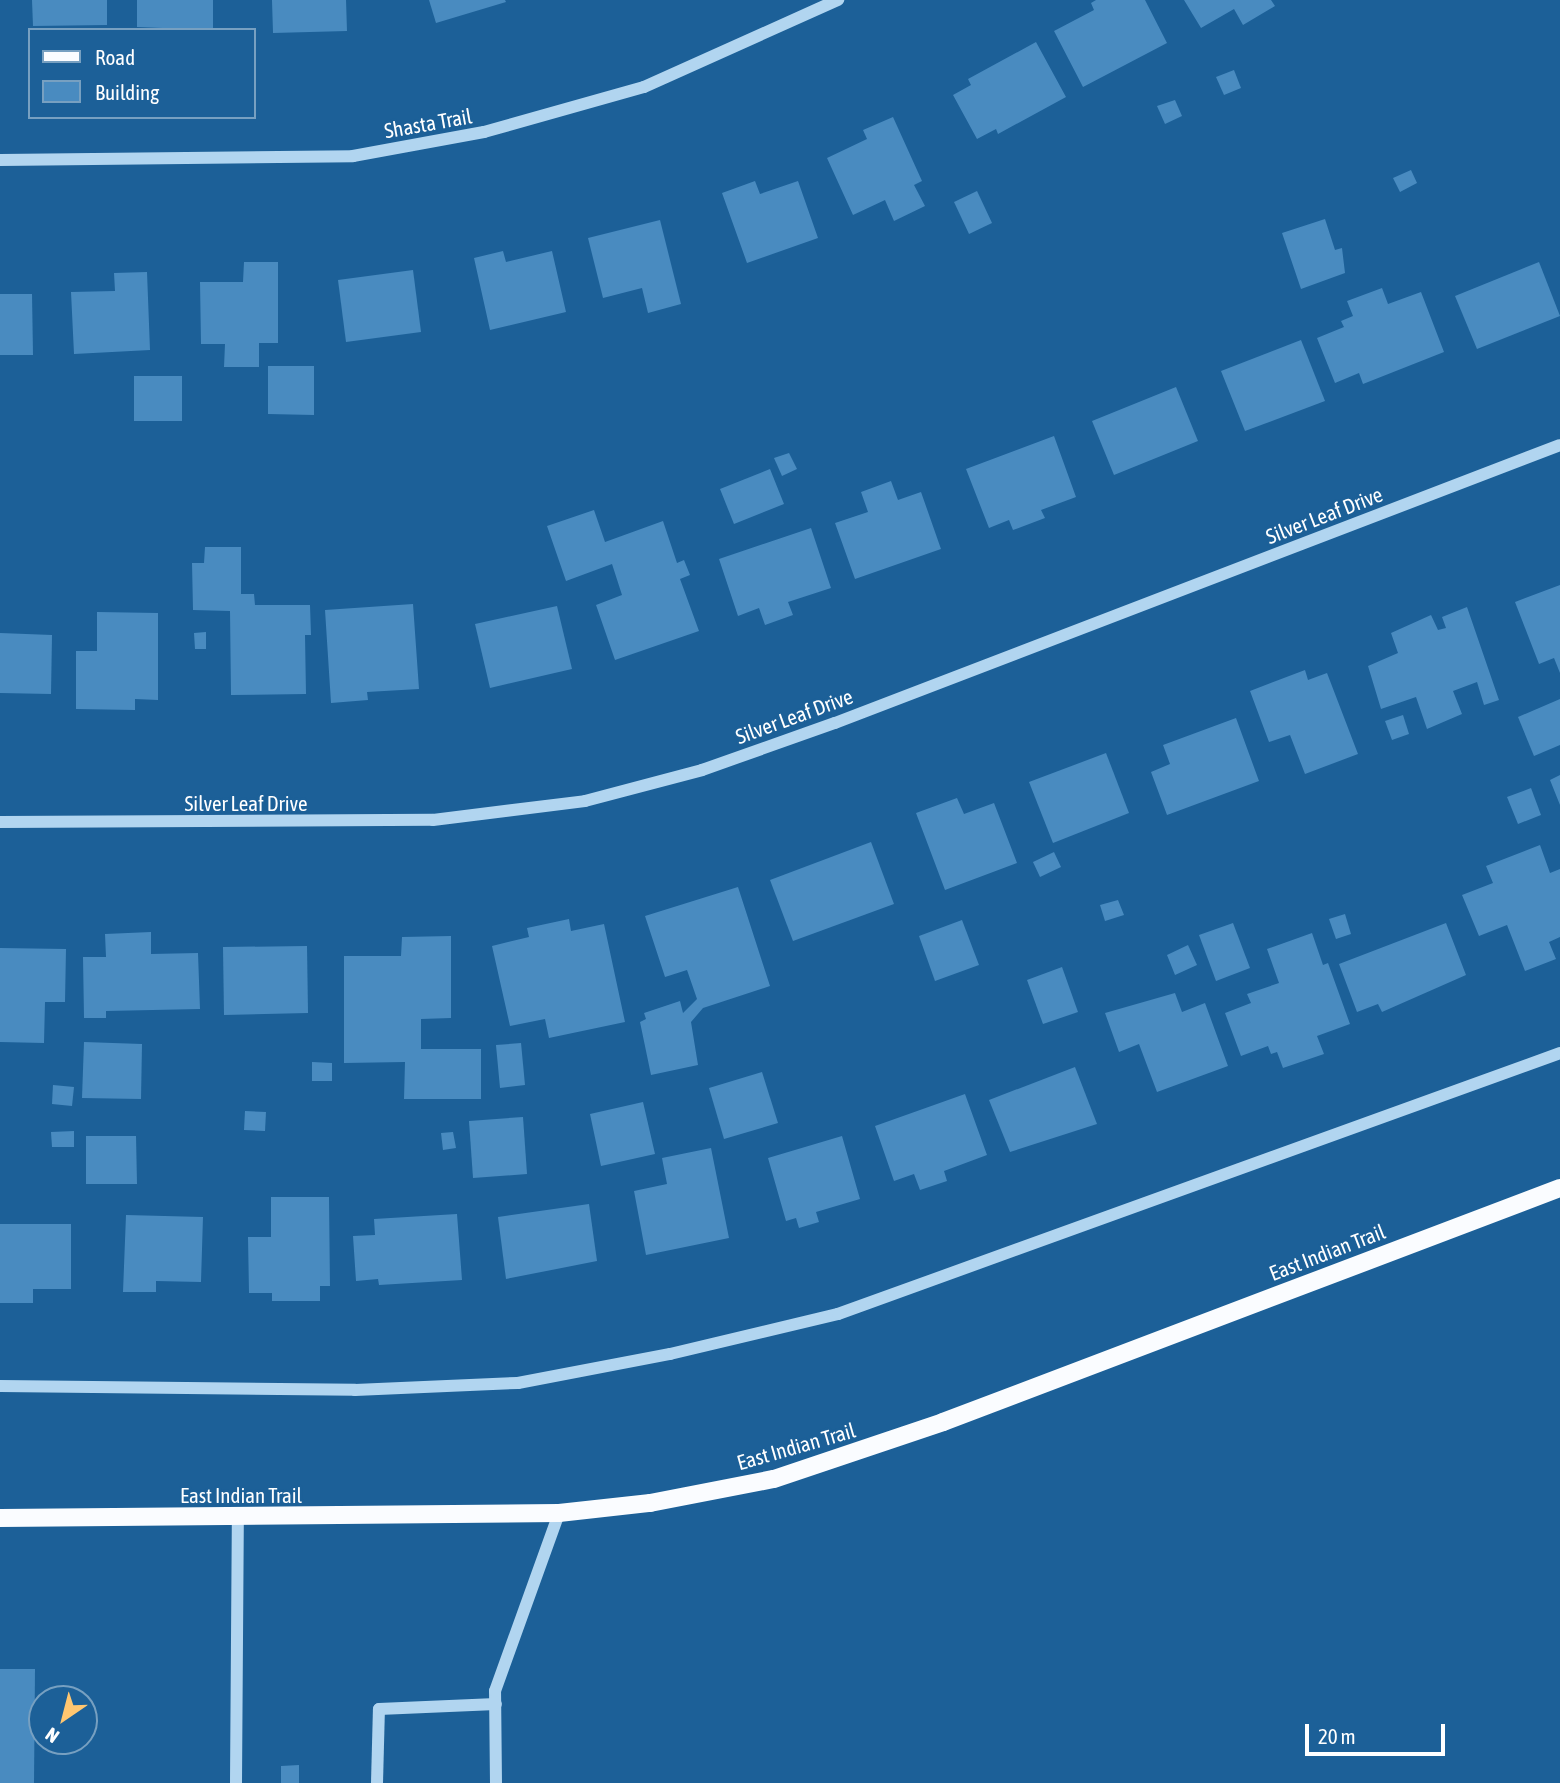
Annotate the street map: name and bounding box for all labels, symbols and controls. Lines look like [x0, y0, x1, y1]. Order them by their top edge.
legend [28, 28, 256, 119]
text: Road [95, 45, 135, 69]
text: Building [95, 80, 159, 104]
street label: Shasta Trail [382, 103, 474, 143]
street label: Silver Leaf Drive [1262, 481, 1386, 549]
street label: Silver Leaf Drive [732, 683, 856, 749]
street label: Silver Leaf Drive [185, 790, 307, 816]
street label: East Indian Trail [1265, 1218, 1389, 1286]
street label: East Indian Trail [734, 1417, 858, 1475]
street label: East Indian Trail [180, 1482, 302, 1508]
north arrow [28, 1685, 98, 1755]
scale bar [1308, 1710, 1448, 1754]
text: N [41, 1723, 63, 1748]
text: 20 m [1318, 1724, 1356, 1748]

